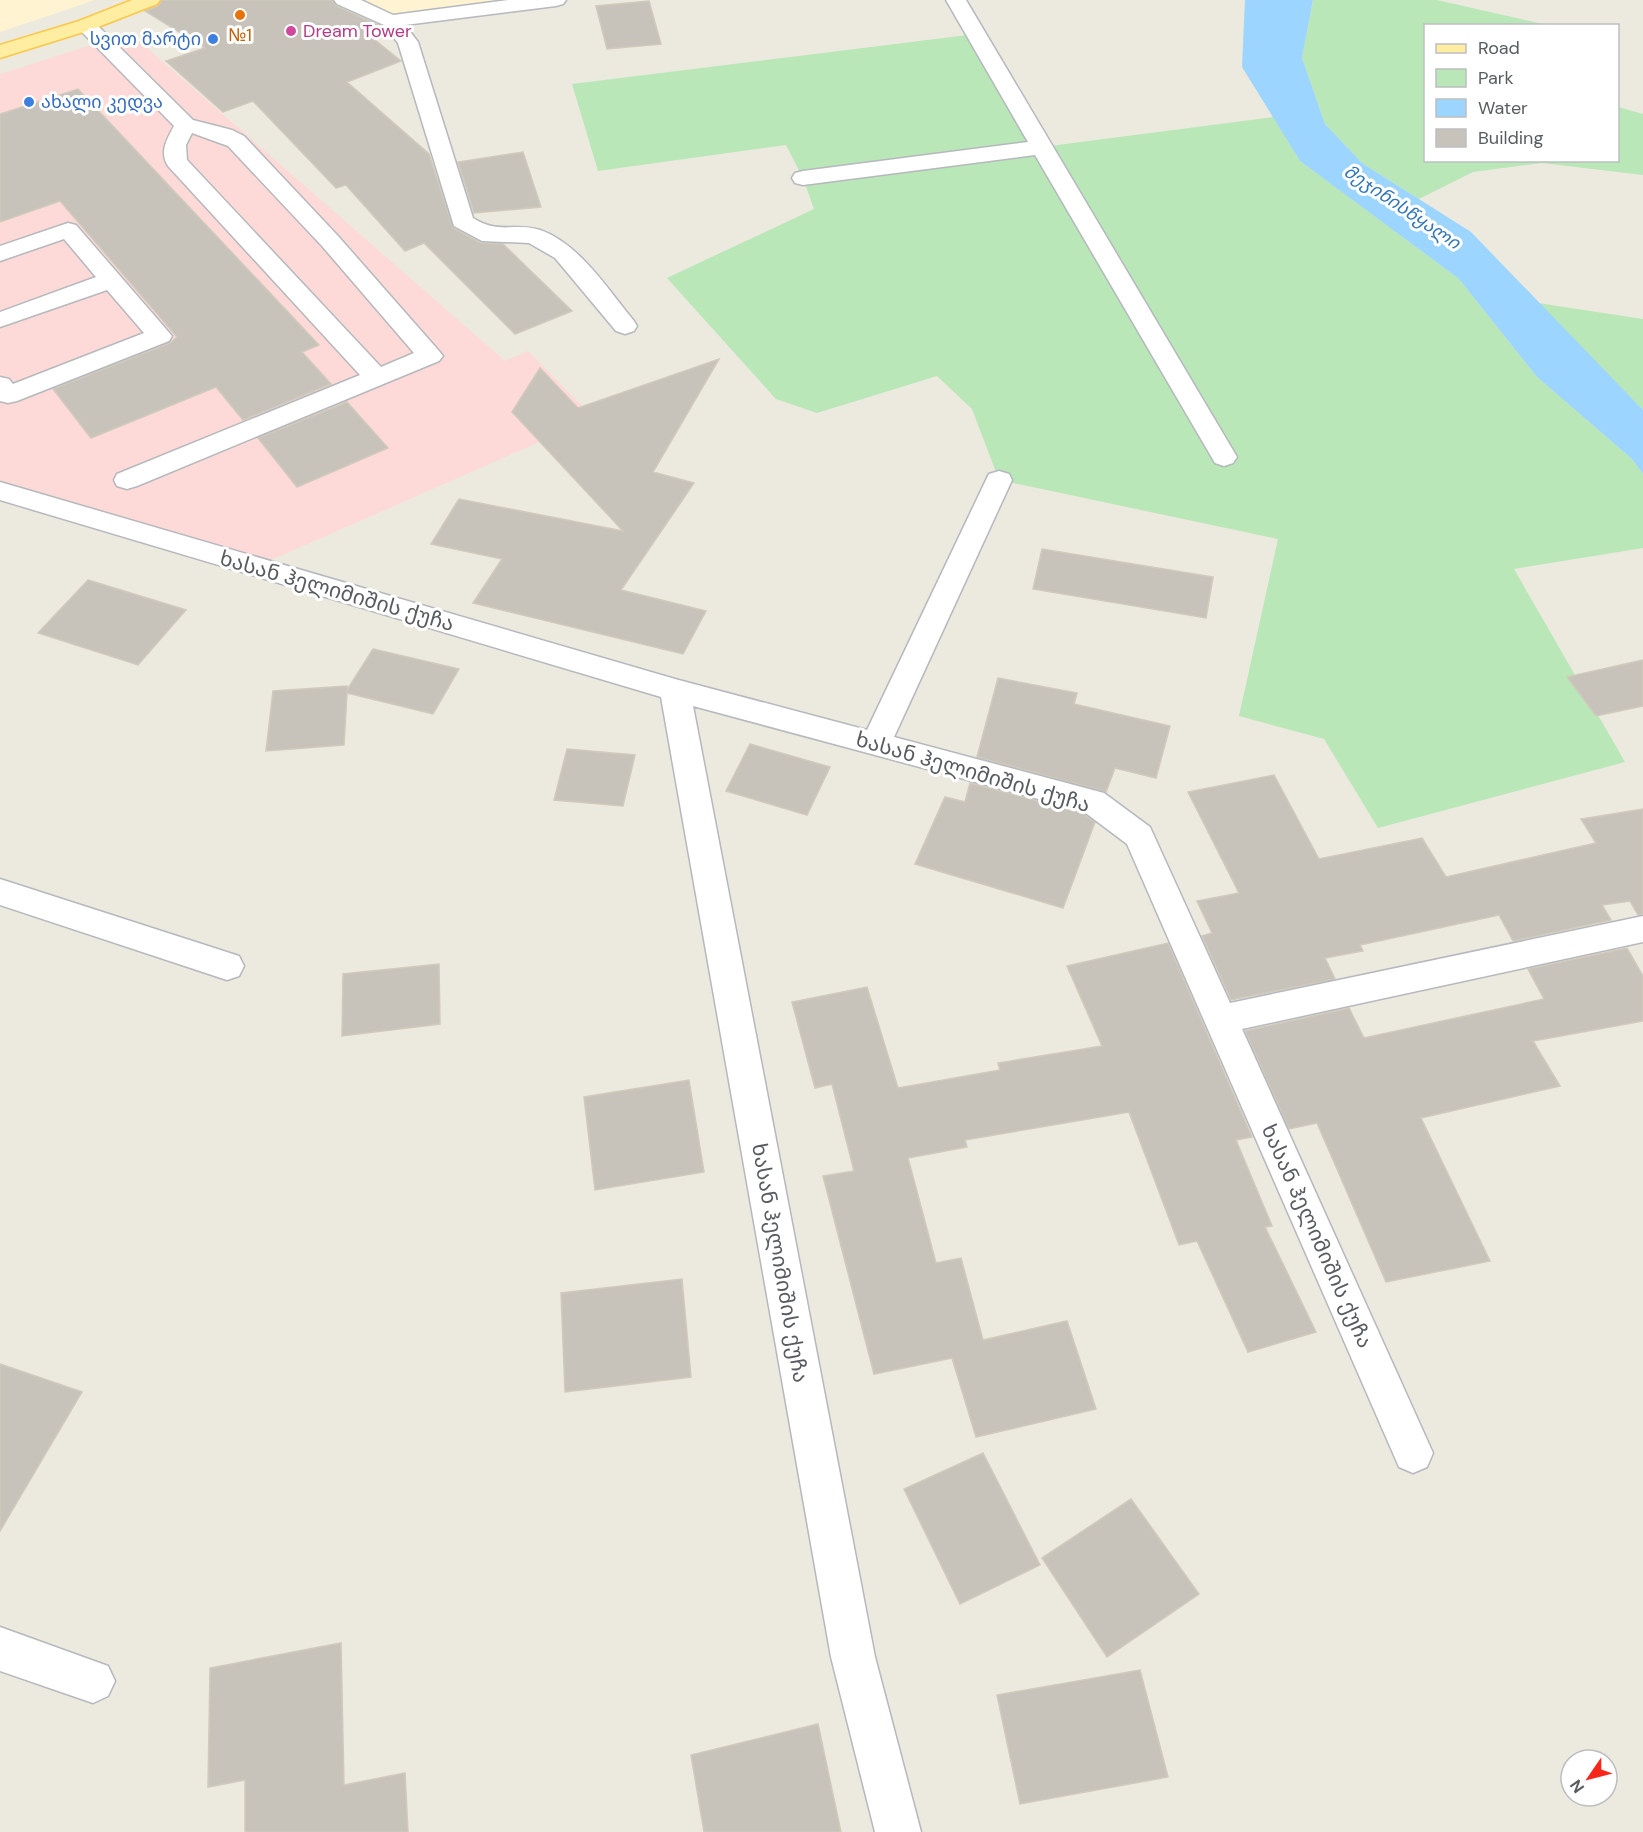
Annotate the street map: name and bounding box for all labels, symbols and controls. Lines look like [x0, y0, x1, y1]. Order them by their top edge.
marker: №1 [233, 8, 247, 22]
place label: Dream Tower [303, 19, 412, 43]
place label: №1 [228, 23, 252, 47]
marker: Dream Tower [284, 24, 298, 38]
legend [1424, 24, 1619, 162]
place label: სვით მარტი [90, 27, 201, 51]
marker: სვით მარტი [206, 32, 220, 46]
text: Road [1478, 36, 1520, 60]
text: Park [1478, 66, 1514, 90]
place label: ახალი კედვა [41, 90, 163, 114]
marker: ახალი კედვა [22, 95, 36, 109]
text: Water [1478, 96, 1528, 120]
text: Building [1478, 126, 1543, 150]
water label: მეჯინისწყალი [1339, 159, 1465, 255]
street label: ხასან ჰელიმიშის ქუჩა [217, 544, 457, 638]
street label: ხასან ჰელიმიშის ქუჩა [853, 725, 1093, 819]
street label: ხასან ჰელიმიშის ქუჩა [1255, 1120, 1379, 1352]
street label: ხასან ჰელიმიშის ქუჩა [745, 1141, 815, 1385]
north arrow [1559, 1748, 1619, 1808]
text: N [1565, 1776, 1589, 1797]

